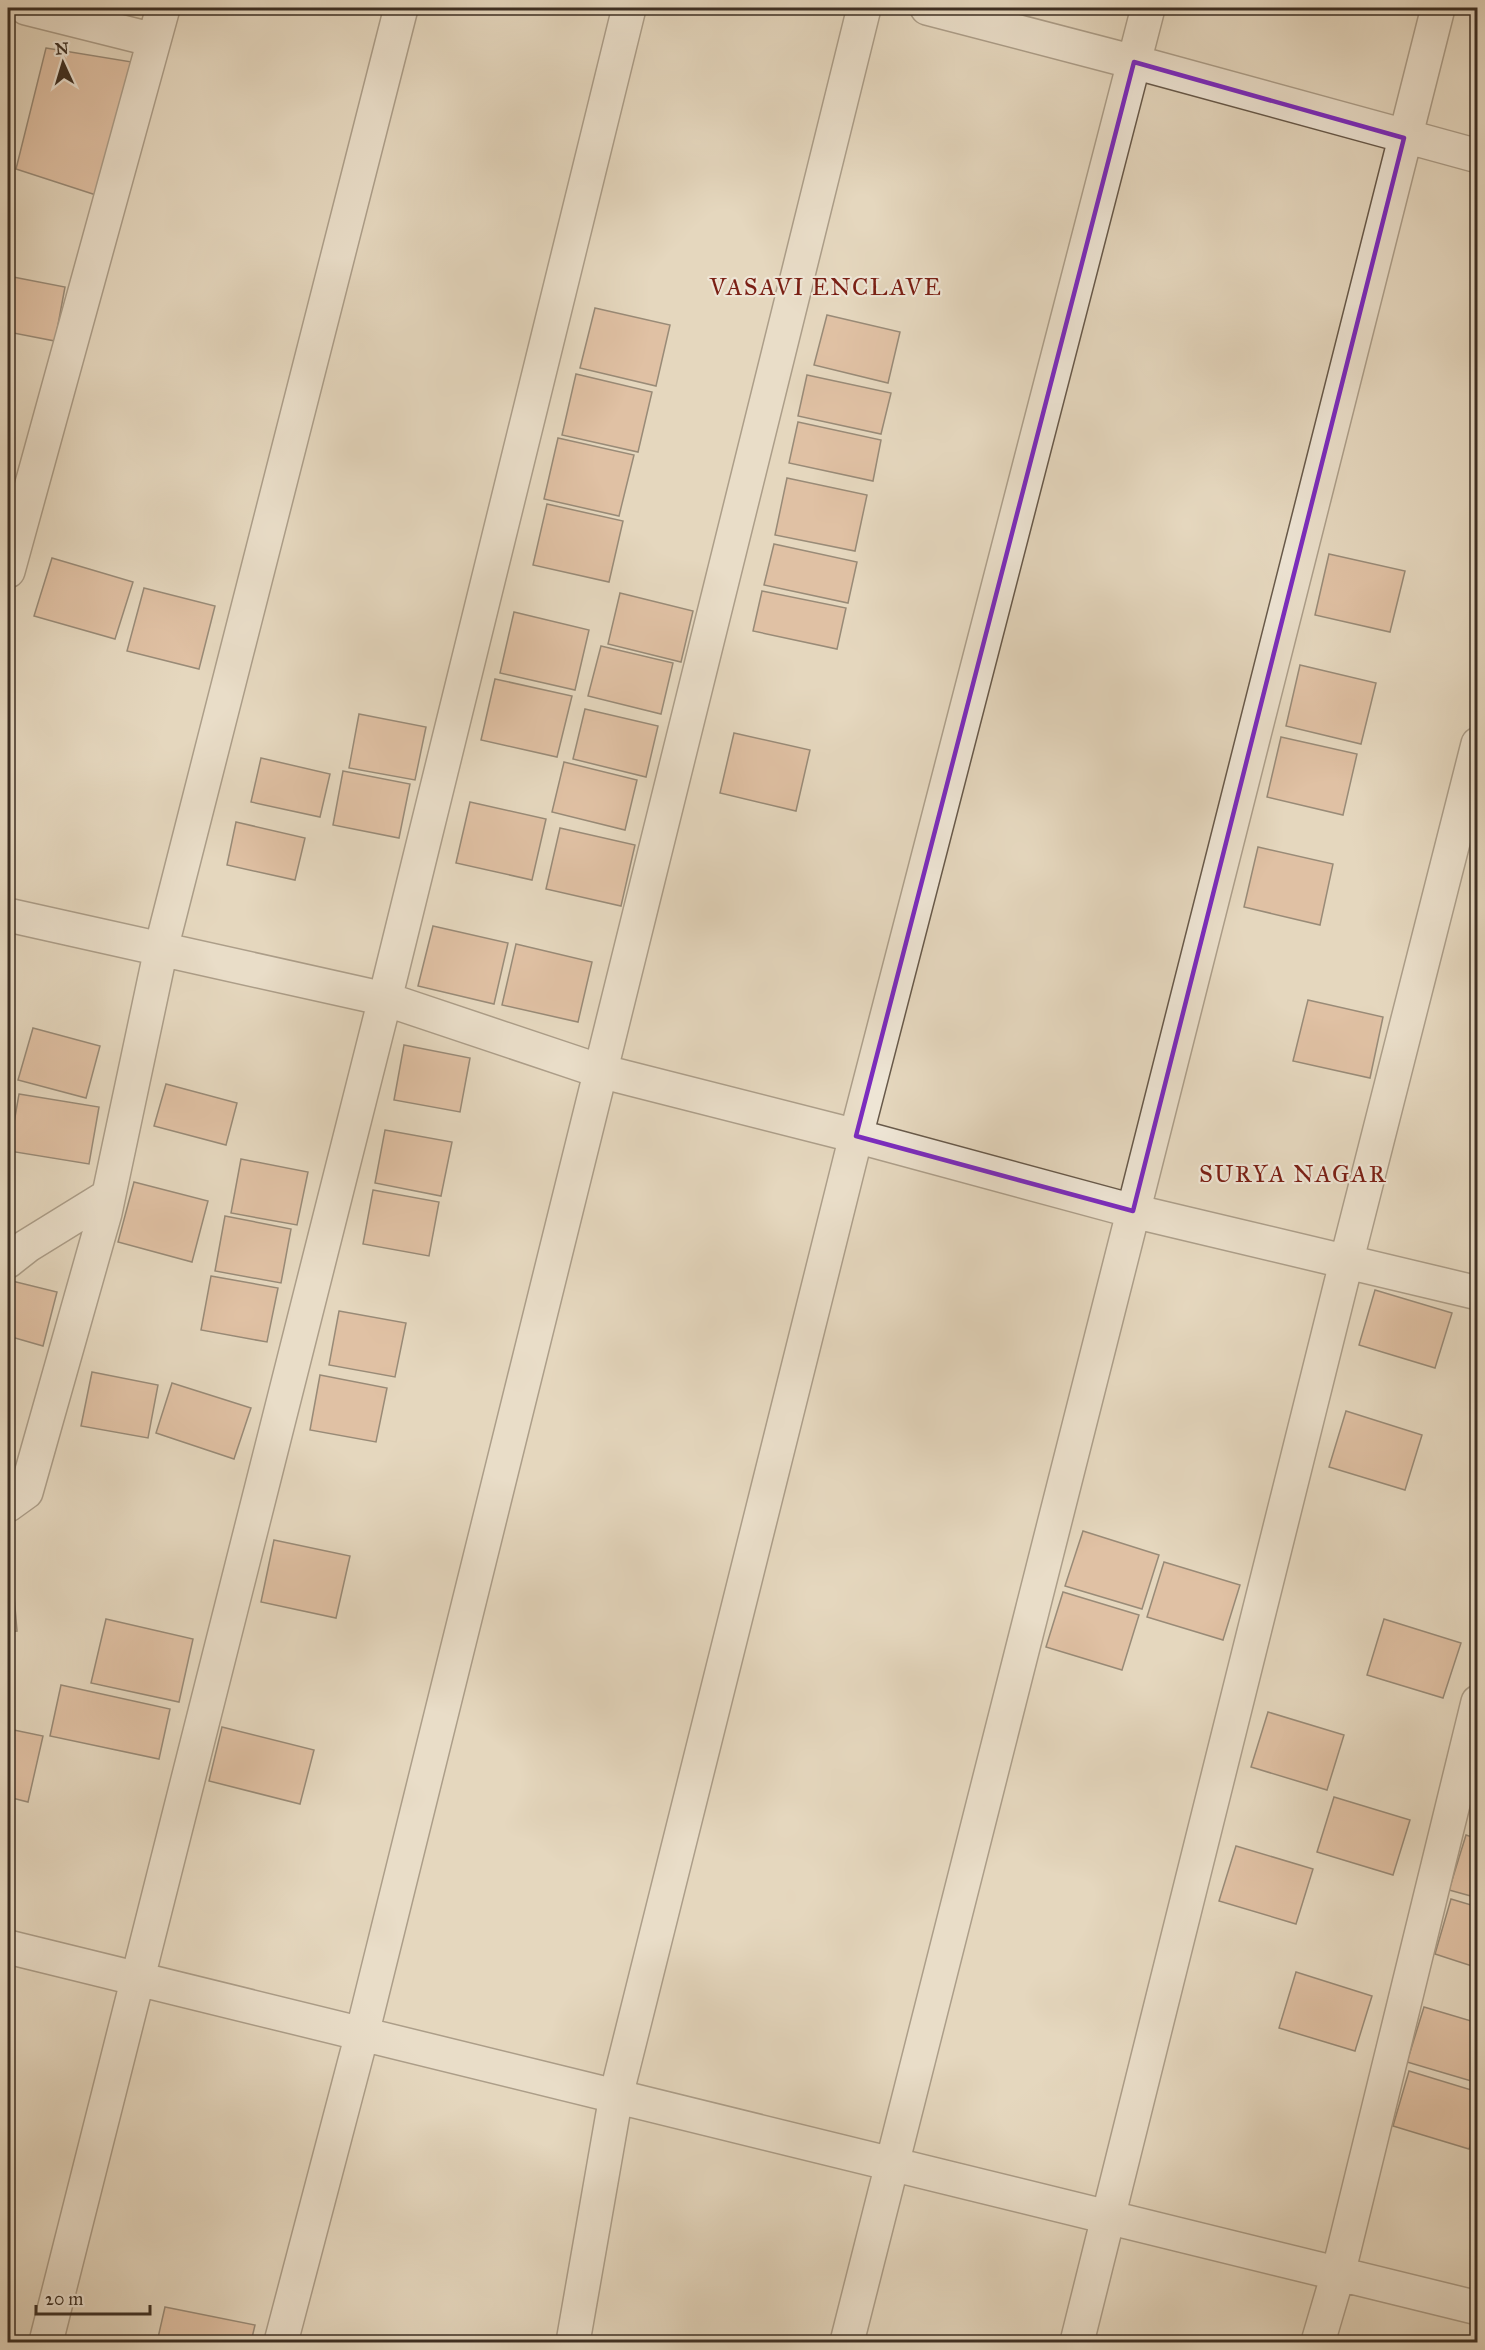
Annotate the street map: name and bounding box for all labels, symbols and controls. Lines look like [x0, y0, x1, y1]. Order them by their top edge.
north arrow [33, 33, 93, 93]
text: N [55, 39, 70, 58]
district label: VASAVI ENCLAVE [709, 272, 942, 302]
district label: SURYA NAGAR [1199, 1159, 1387, 1189]
scale bar [36, 2278, 150, 2316]
text: 20 m [45, 2288, 83, 2310]

